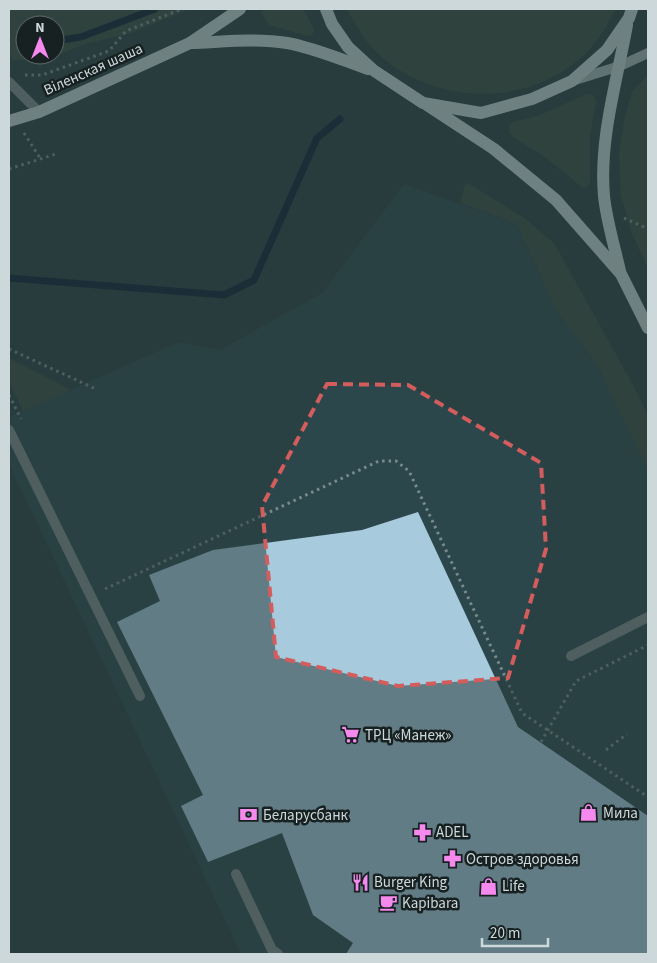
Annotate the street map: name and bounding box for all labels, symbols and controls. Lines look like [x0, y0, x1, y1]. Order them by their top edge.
north arrow [15, 15, 65, 65]
text: N [35, 18, 45, 38]
street label: Віленская шаша [40, 38, 146, 101]
supermarket icon: ТРЦ «Манеж» [341, 725, 361, 745]
place label: ТРЦ «Манеж» [365, 725, 451, 746]
shop icon: Мила [579, 803, 599, 823]
place label: Мила [603, 803, 638, 824]
bank icon: Беларусбанк [239, 805, 259, 825]
place label: Беларусбанк [263, 805, 349, 826]
pharmacy icon: ADEL [412, 822, 432, 842]
place label: ADEL [436, 822, 469, 843]
pharmacy icon: Остров здоровья [442, 849, 462, 869]
place label: Остров здоровья [466, 849, 579, 870]
restaurant icon: Burger King [350, 872, 370, 892]
place label: Burger King [374, 872, 448, 893]
shop icon: Life [478, 876, 498, 896]
place label: Life [502, 876, 525, 897]
cafe icon: Kapibara [378, 893, 398, 913]
place label: Kapibara [402, 893, 458, 914]
scale bar [482, 916, 548, 948]
text: 20 m [490, 923, 520, 944]

